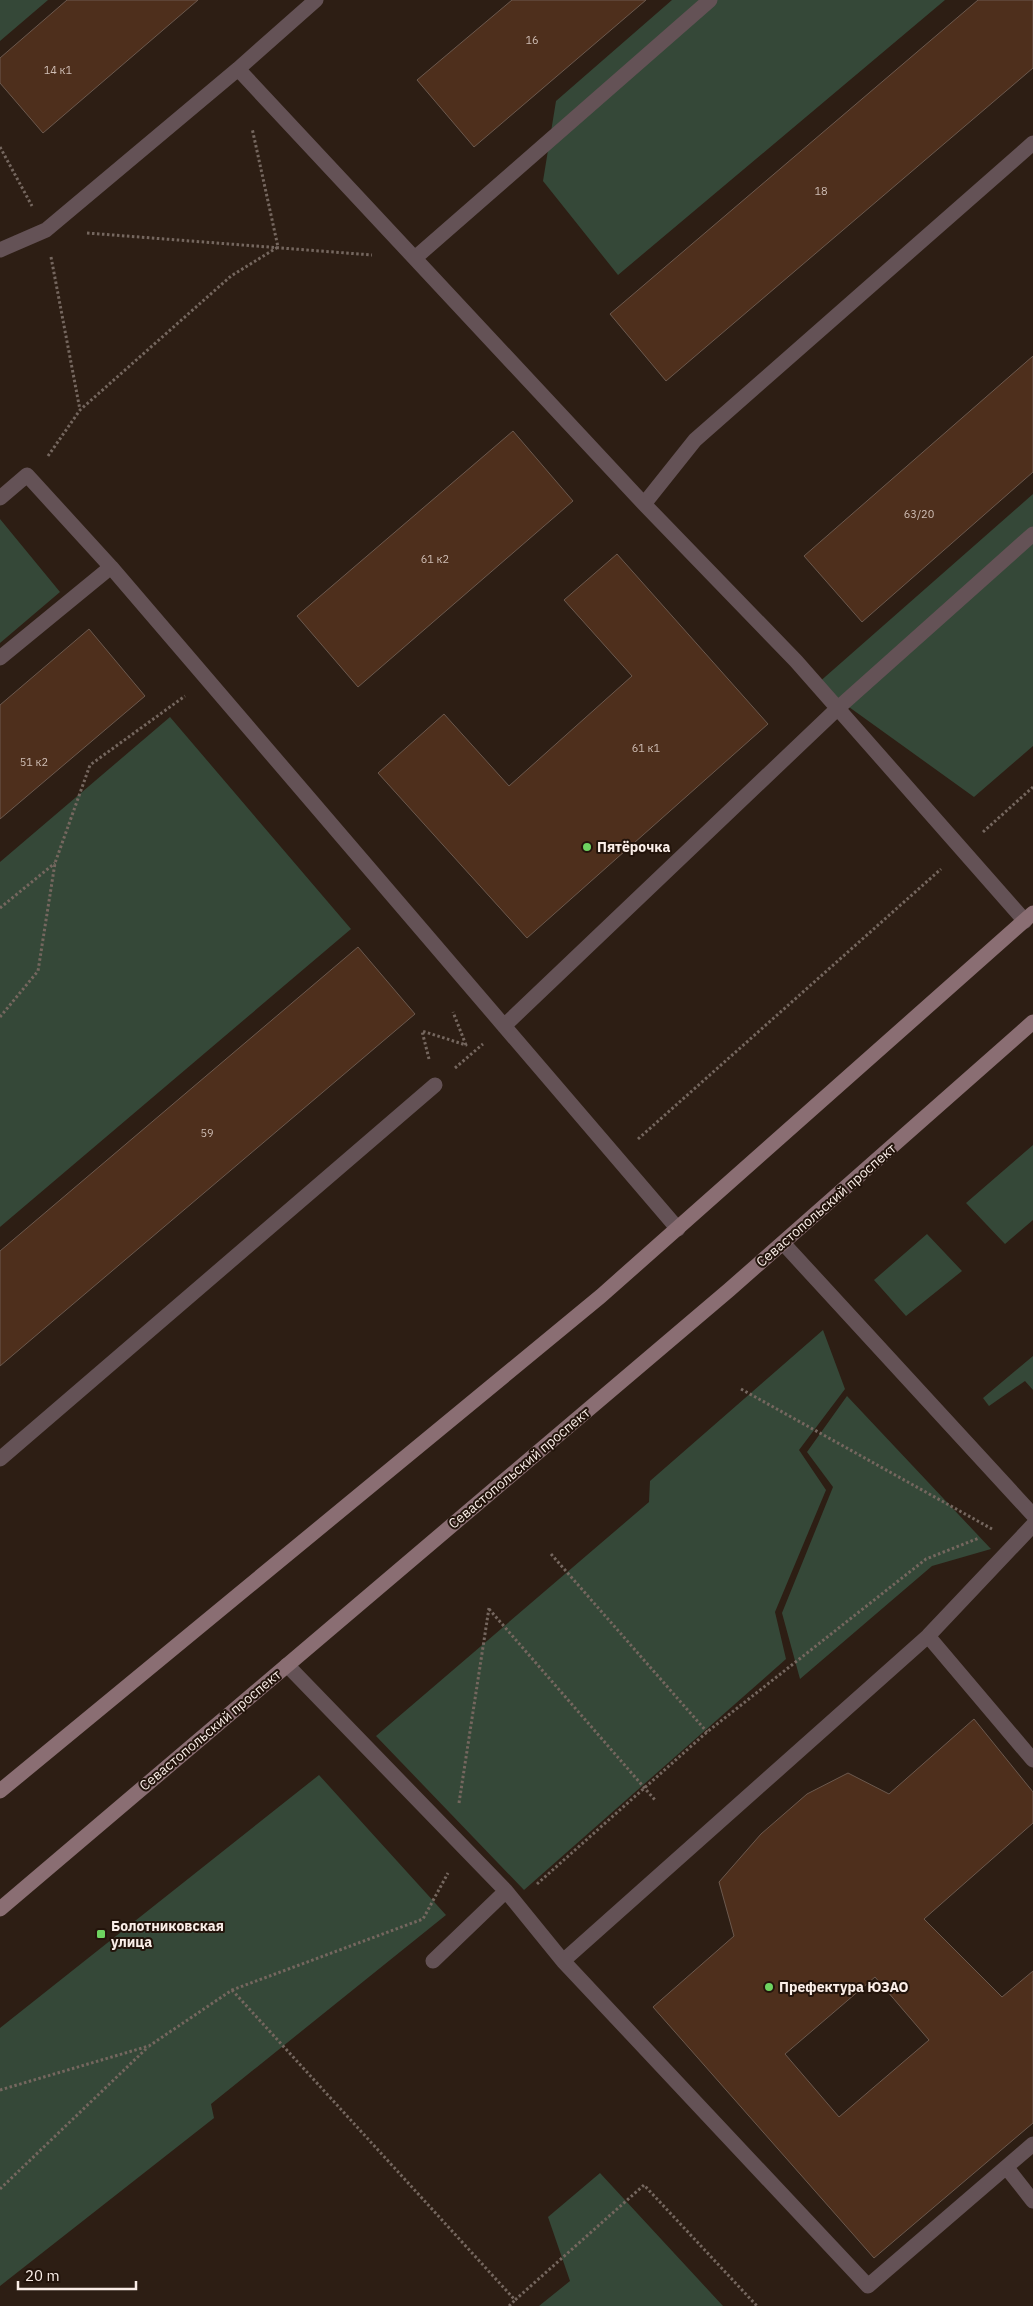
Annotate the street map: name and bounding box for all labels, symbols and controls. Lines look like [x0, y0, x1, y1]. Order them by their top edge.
house number: 16 [525, 33, 539, 47]
house number: 14 к1 [44, 63, 73, 77]
house number: 18 [814, 184, 828, 198]
house number: 63/20 [904, 507, 934, 521]
house number: 61 к2 [421, 552, 449, 566]
house number: 61 к1 [632, 741, 661, 755]
house number: 51 к2 [20, 755, 48, 769]
place label: Пятёрочка [597, 838, 670, 856]
marker: Пятёрочка [581, 841, 593, 853]
house number: 59 [200, 1126, 214, 1140]
street label: Севастопольский проспект [752, 1139, 900, 1271]
street label: Севастопольский проспект [444, 1403, 594, 1533]
street label: Севастопольский проспект [135, 1665, 285, 1795]
place label: Болотниковская улица [111, 1917, 224, 1951]
marker: Болотниковская улица [95, 1928, 107, 1940]
place label: Префектура ЮЗАО [779, 1978, 909, 1996]
marker: Префектура ЮЗАО [763, 1981, 775, 1993]
scale bar [18, 2258, 135, 2290]
text: 20 m [25, 2266, 60, 2285]

